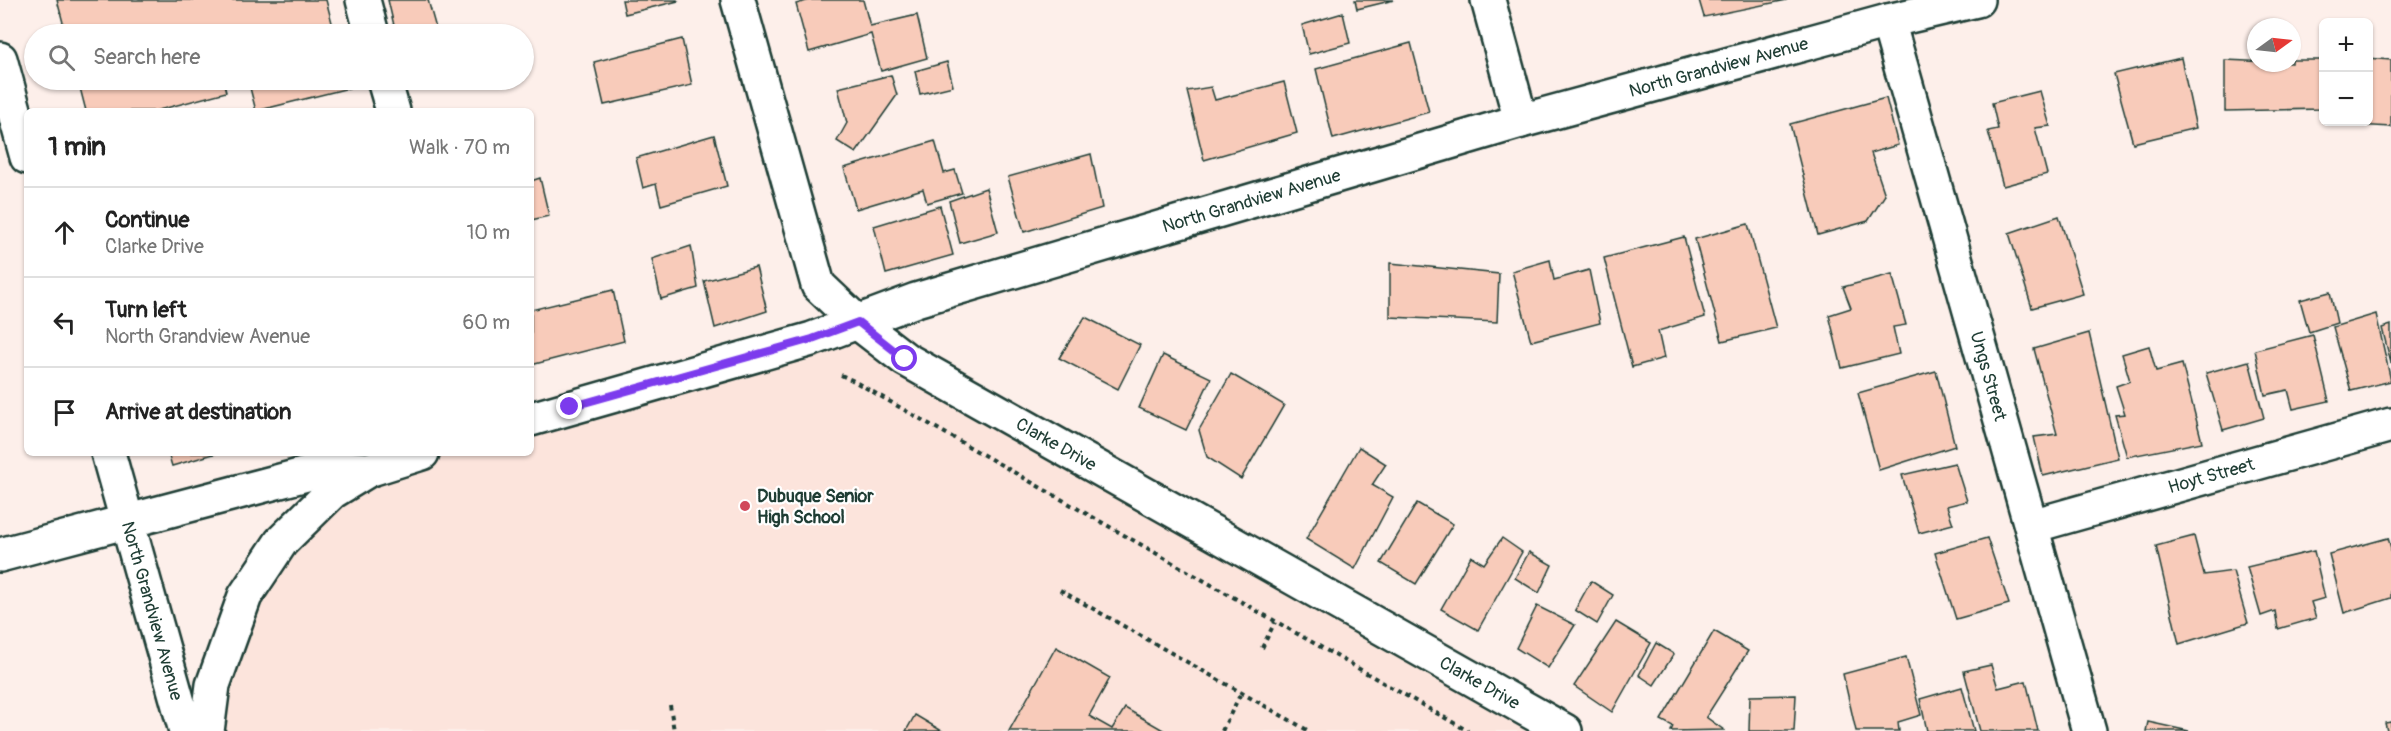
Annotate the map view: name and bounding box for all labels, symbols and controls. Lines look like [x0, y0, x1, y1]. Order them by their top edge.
north arrow [2247, 18, 2301, 72]
map controls [2319, 18, 2373, 126]
button: + [2319, 18, 2373, 72]
search box [24, 24, 534, 90]
street label: North Grandview Avenue [1627, 32, 1811, 103]
icon: search [45, 41, 78, 74]
text: Search here [93, 43, 200, 71]
button: − [2319, 72, 2373, 126]
text: 1 min [48, 131, 106, 163]
text: Walk · 70 m [409, 135, 510, 160]
street label: North Grandview Avenue [1160, 164, 1344, 238]
text: Continue [105, 206, 189, 234]
icon: ahead [48, 216, 81, 249]
text: 10 m [466, 220, 510, 245]
text: Clarke Drive [105, 234, 204, 259]
text: Turn left [105, 296, 187, 324]
icon: left [48, 306, 81, 339]
text: 60 m [463, 310, 510, 335]
text: North Grandview Avenue [105, 324, 310, 349]
street label: Ungs Street [1964, 329, 2012, 424]
route start [891, 345, 917, 371]
route end [556, 393, 582, 419]
icon: arrive [48, 396, 81, 429]
text: Arrive at destination [105, 398, 291, 426]
street label: Clarke Drive [1012, 413, 1101, 477]
street label: Hoyt Street [2165, 453, 2258, 499]
place label: Dubuque Senior High School [757, 485, 874, 529]
marker: Dubuque Senior High School [738, 499, 752, 513]
street label: North Grandview Avenue [116, 519, 188, 703]
street label: Clarke Drive [1435, 651, 1524, 715]

